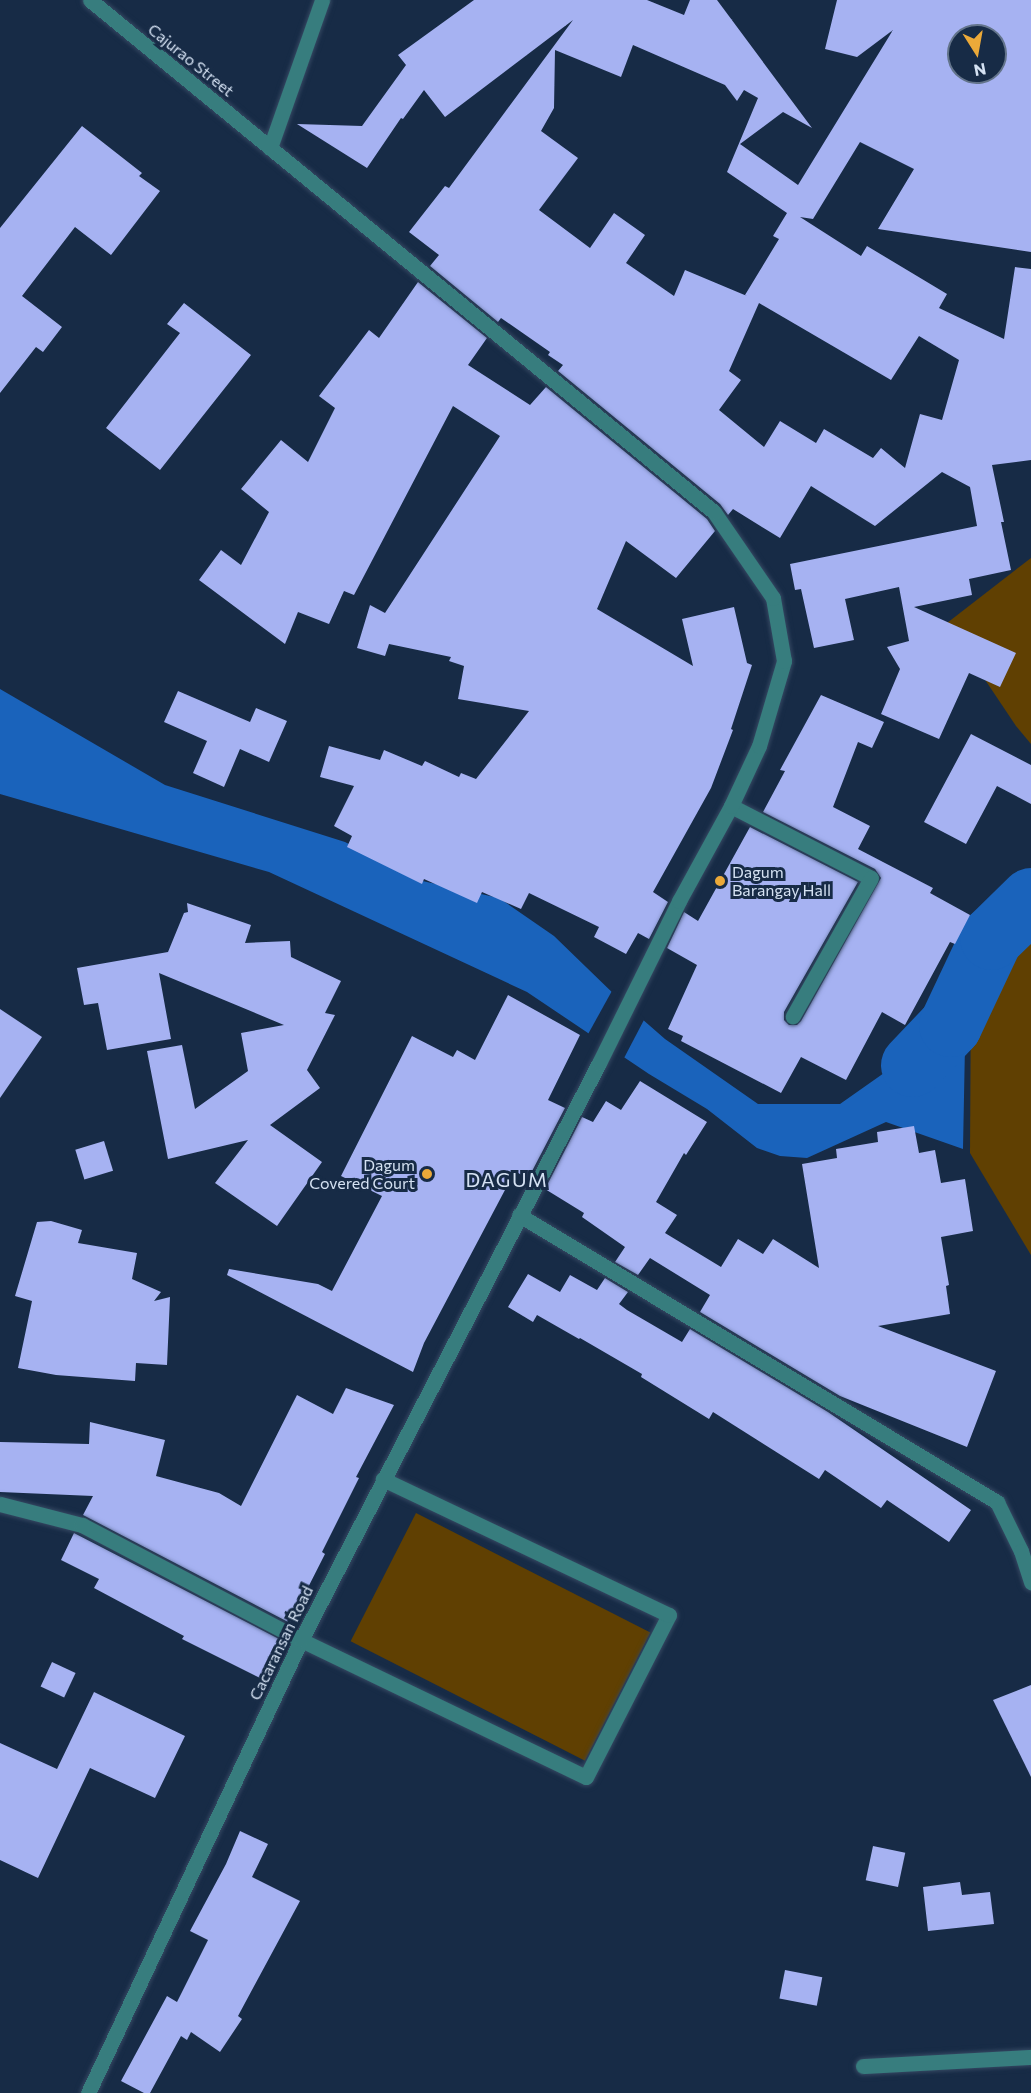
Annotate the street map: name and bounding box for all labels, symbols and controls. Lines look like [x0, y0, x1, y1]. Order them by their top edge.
street label: Cajurao Street [144, 20, 238, 100]
north arrow [947, 24, 1007, 84]
text: N [972, 60, 988, 81]
place label: Dagum Barangay Hall [732, 862, 831, 900]
marker: Dagum Barangay Hall [713, 874, 727, 888]
place label: Dagum Covered Court [309, 1155, 415, 1193]
marker: Dagum Covered Court [420, 1167, 434, 1181]
district label: DAGUM [465, 1167, 549, 1191]
street label: Cacaransan Road [245, 1583, 317, 1703]

